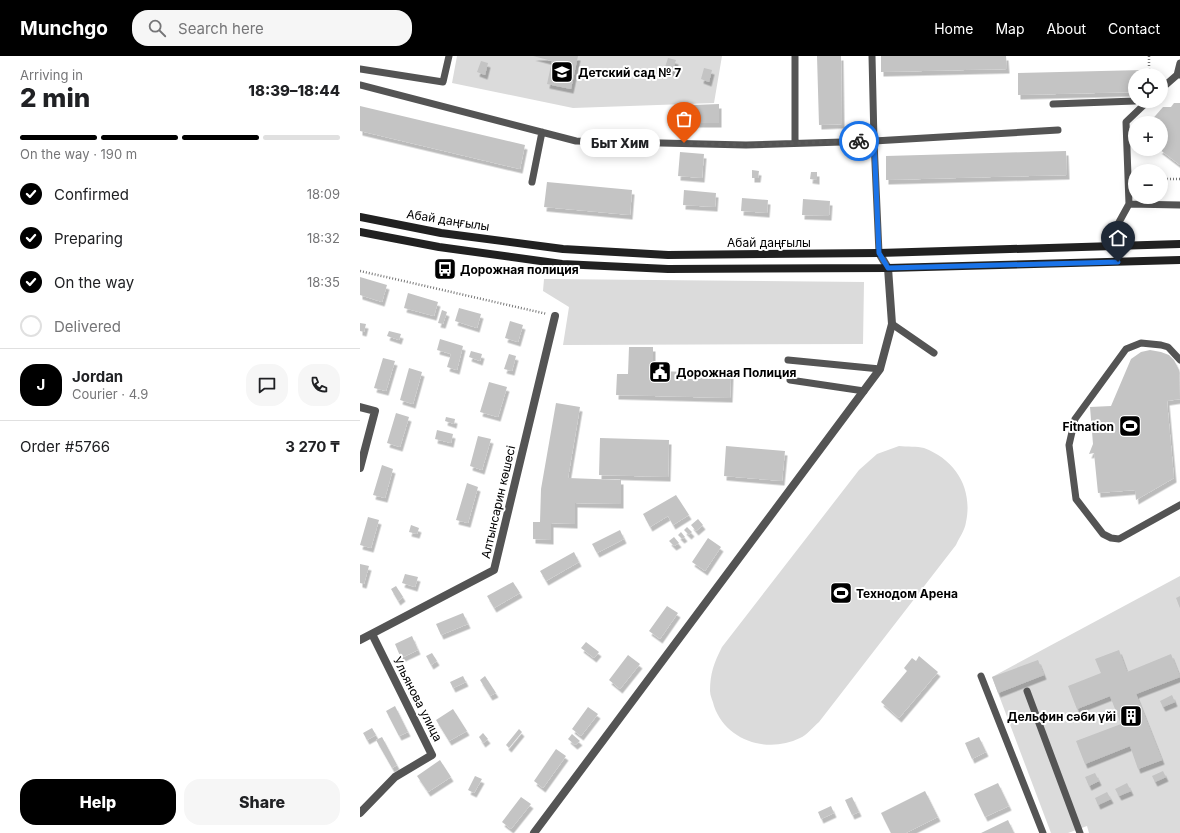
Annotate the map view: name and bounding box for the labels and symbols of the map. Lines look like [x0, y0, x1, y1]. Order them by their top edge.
school or university icon: Детский сад № 7 [549, 59, 575, 85]
place label: Детский сад № 7 [578, 65, 681, 80]
pin [667, 102, 701, 143]
courier [839, 121, 879, 161]
callout: Быт Хим [580, 129, 660, 157]
street label: Абай даңғылы [405, 206, 491, 234]
pin [1101, 221, 1135, 262]
street label: Абай даңғылы [727, 235, 811, 250]
bus stop icon: Дорожная полиция [432, 256, 458, 282]
place label: Дорожная полиция [460, 262, 579, 277]
public building icon: Дорожная Полиция [647, 359, 673, 385]
place label: Дорожная Полиция [676, 365, 796, 380]
sports icon: Fitnation [1117, 413, 1143, 439]
place label: Fitnation [1062, 419, 1114, 434]
street label: Алтынсарин көшесі [478, 444, 518, 560]
sports icon: Технодом Арена [828, 580, 854, 606]
place label: Технодом Арена [856, 586, 958, 601]
street label: Ульянова улица [390, 654, 446, 744]
building icon: Дельфин сәби үйі [1118, 703, 1144, 729]
place label: Дельфин сәби үйі [1007, 709, 1116, 724]

